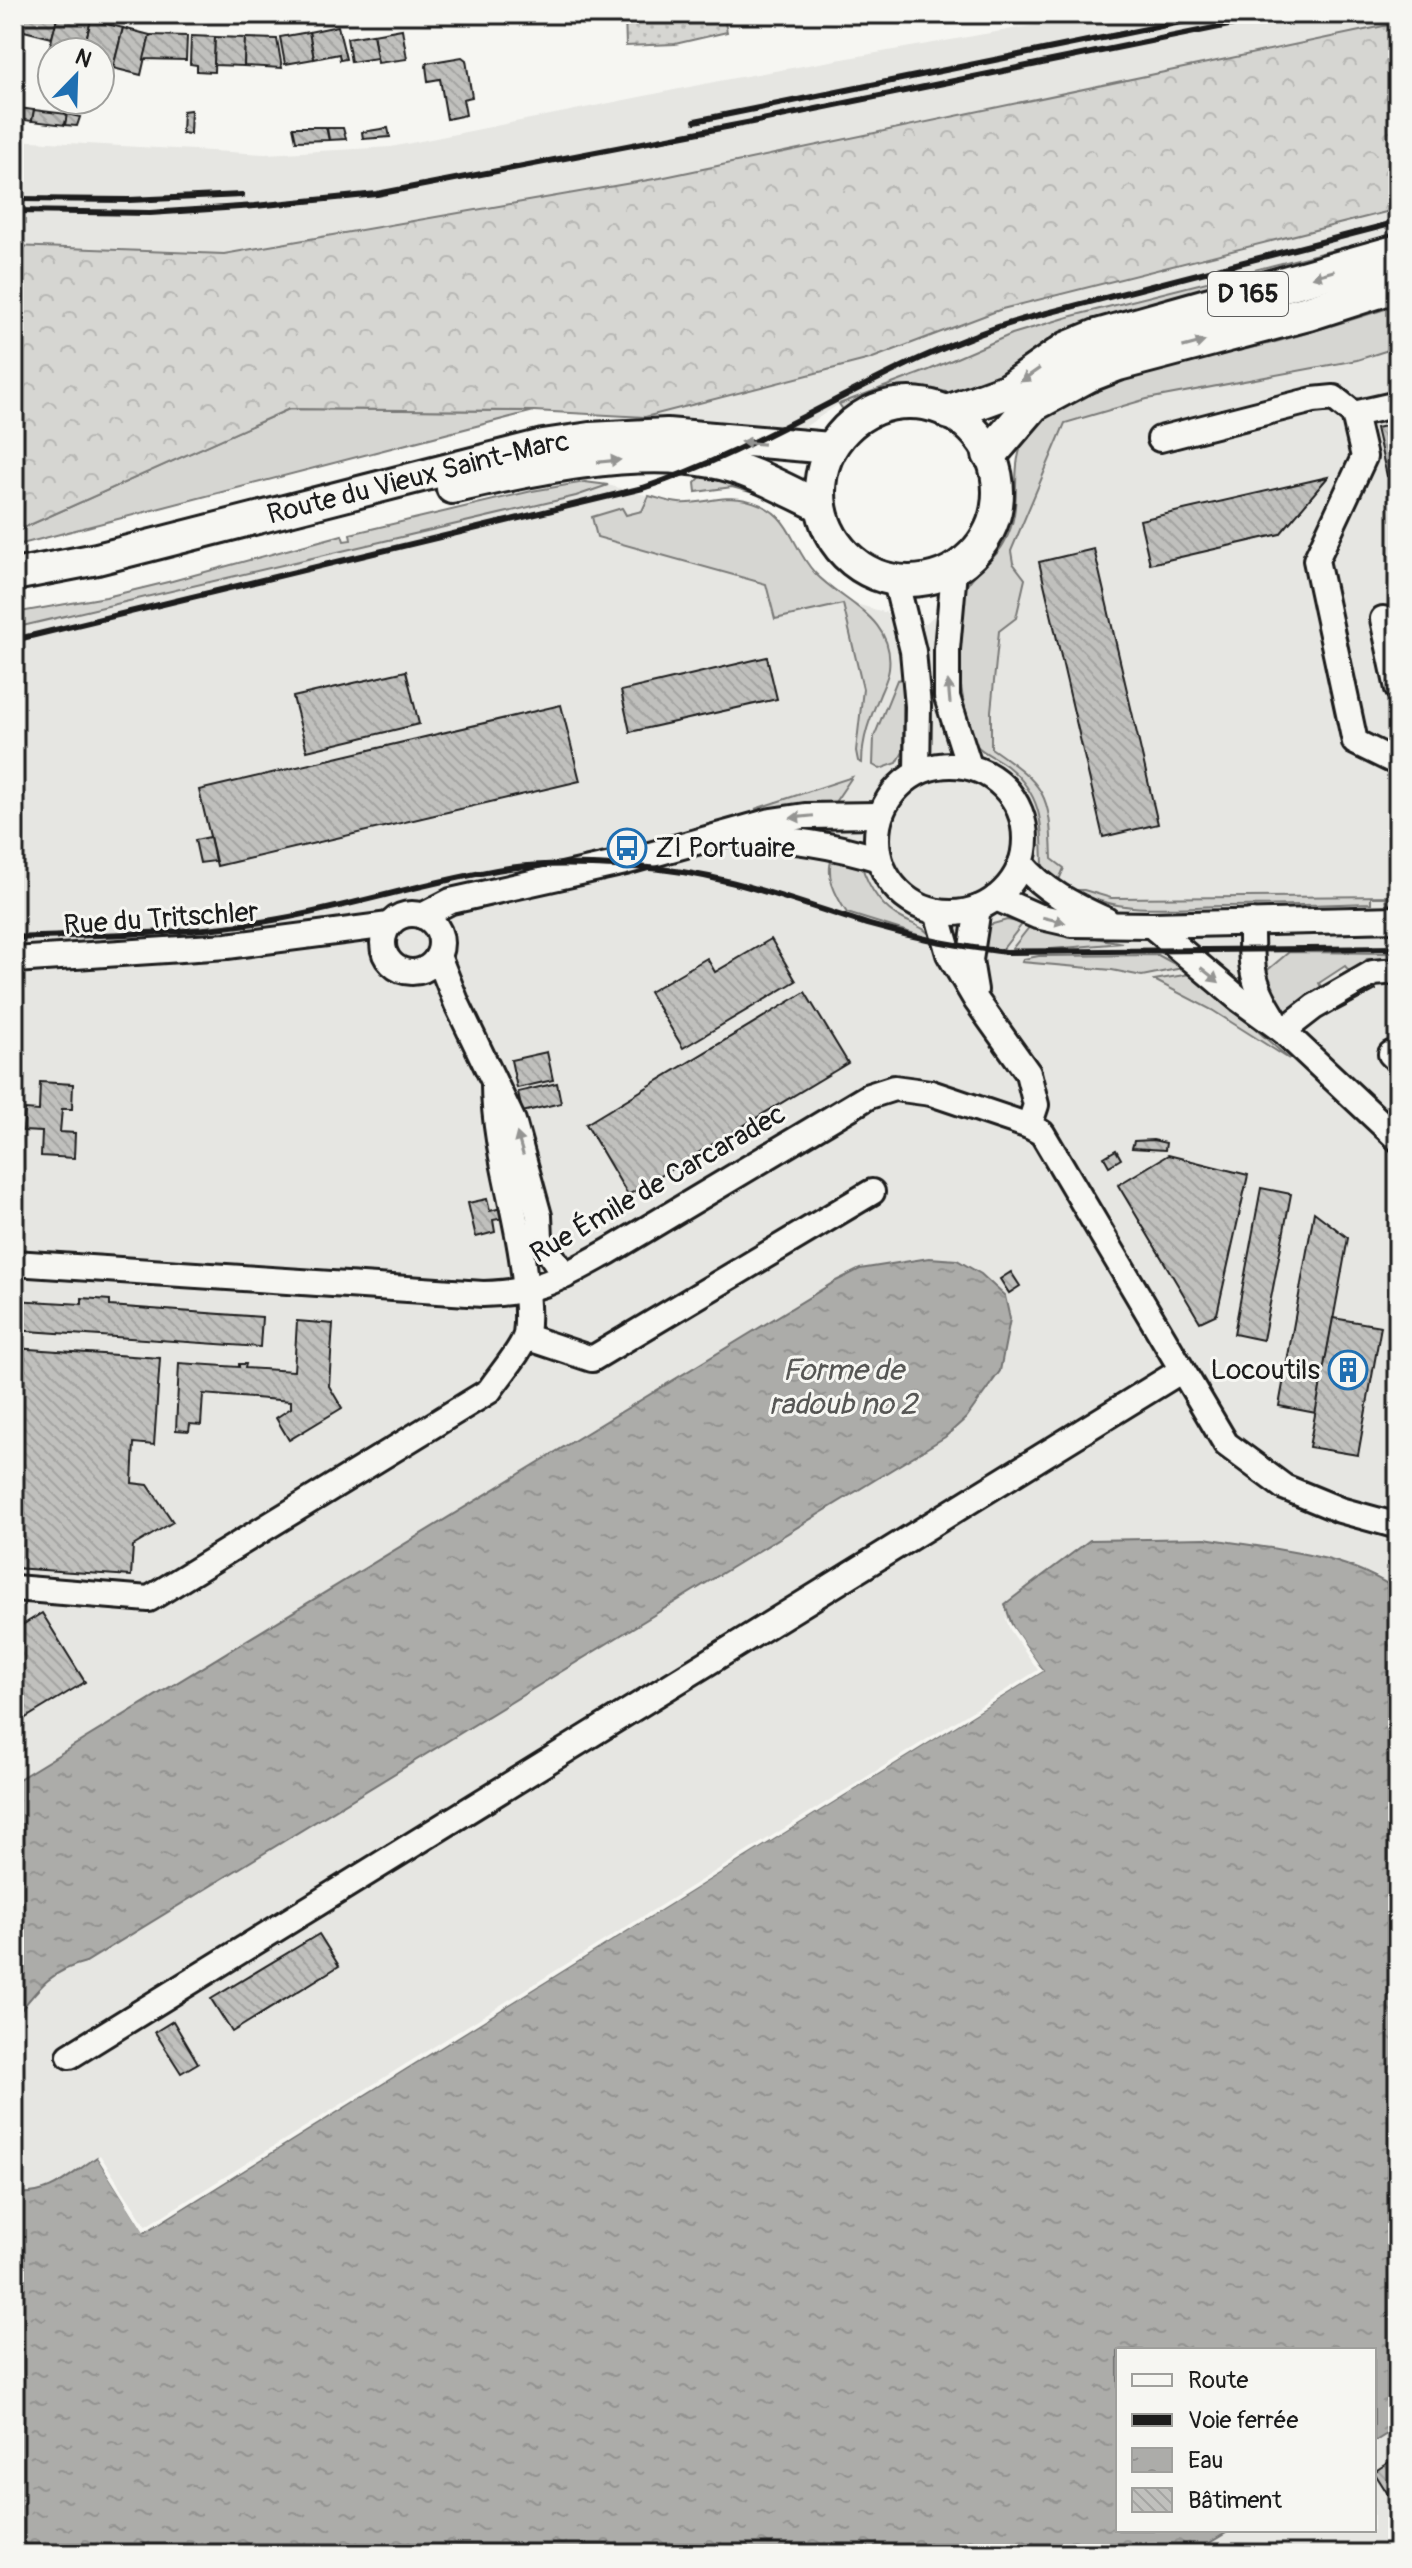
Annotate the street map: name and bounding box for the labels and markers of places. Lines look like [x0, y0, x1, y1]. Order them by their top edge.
bus stop icon: ZI Portuaire [606, 827, 648, 869]
place label: ZI Portuaire [655, 831, 795, 866]
building icon: Locoutils [1327, 1349, 1369, 1391]
place label: Locoutils [1210, 1353, 1320, 1388]

